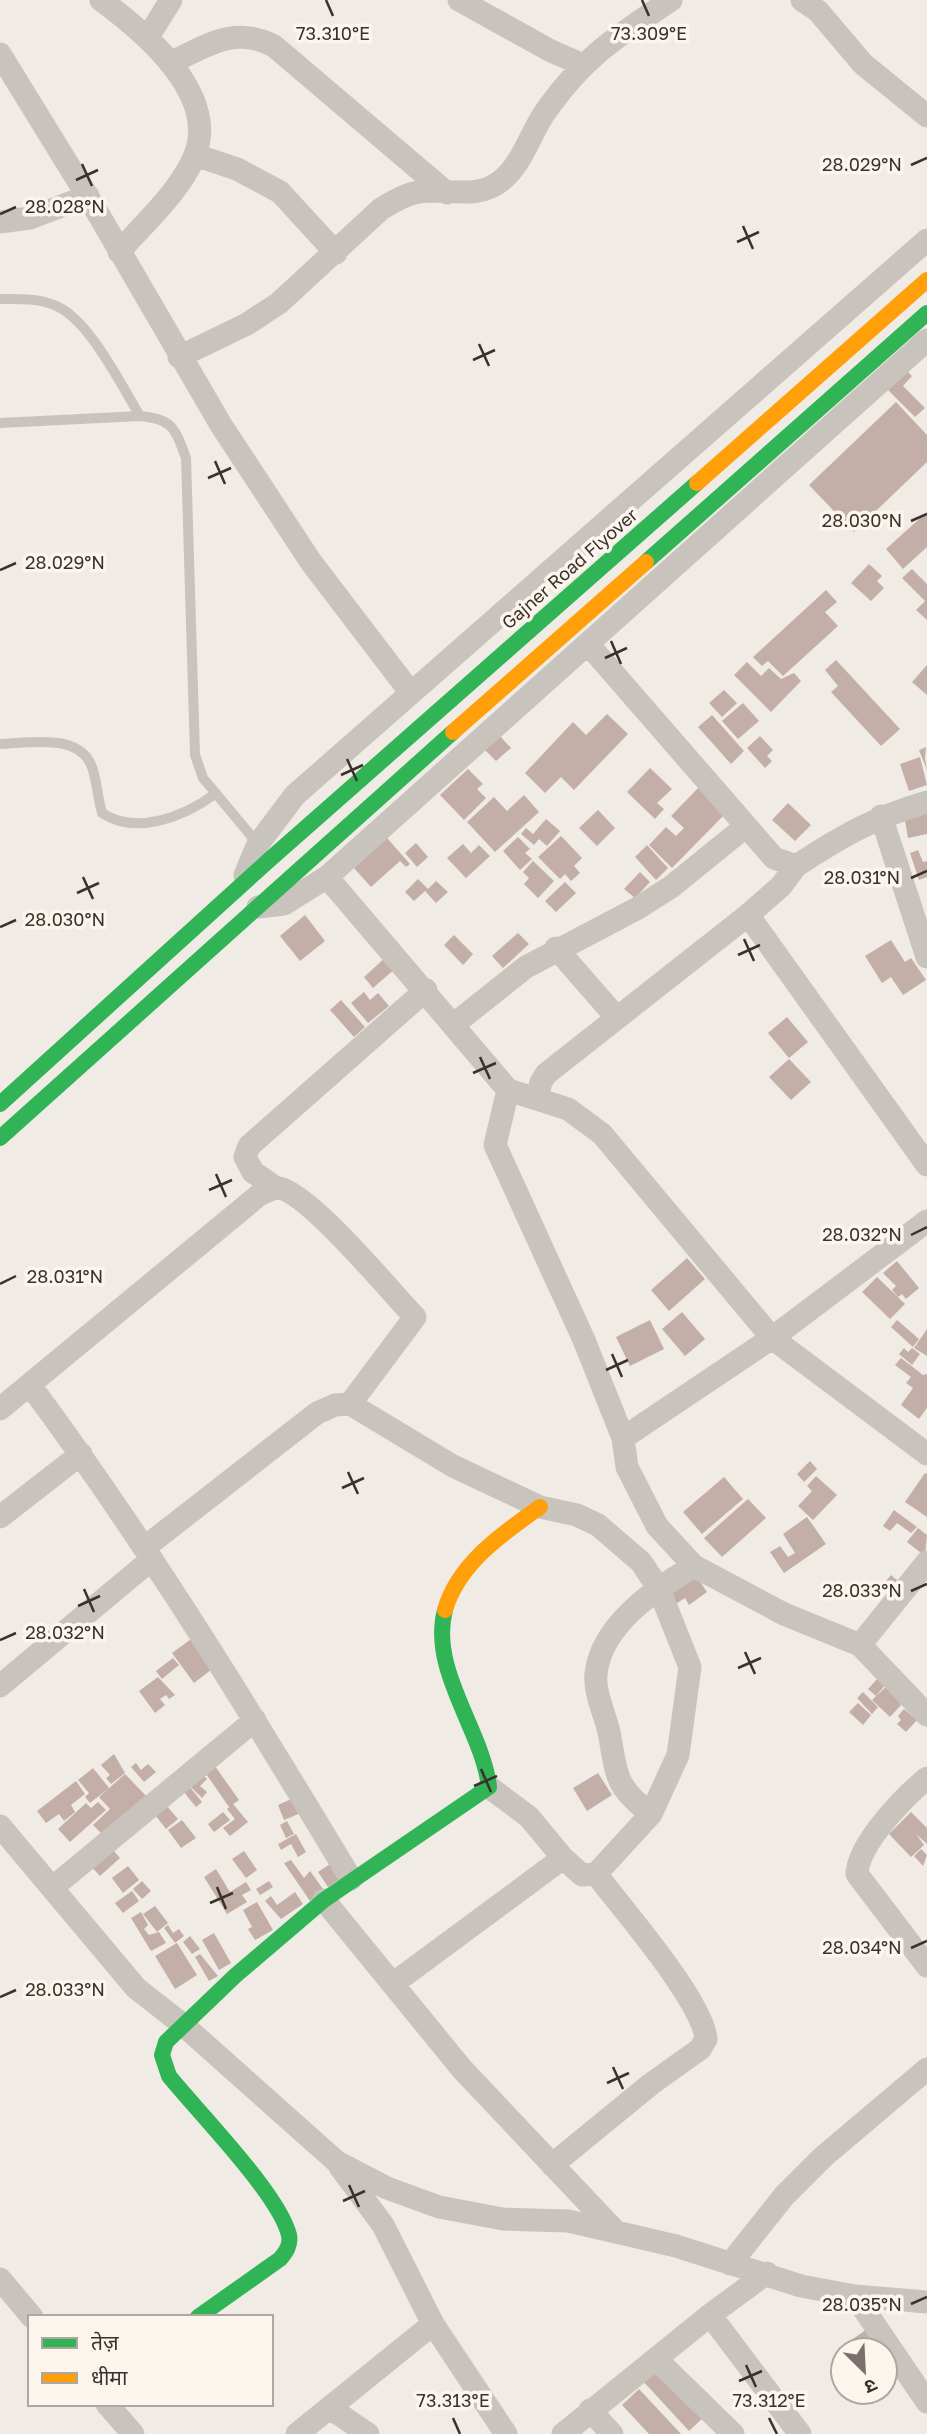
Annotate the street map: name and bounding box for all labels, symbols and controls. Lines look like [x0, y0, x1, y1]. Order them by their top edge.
text: 73.310°E [296, 22, 370, 44]
text: 73.309°E [611, 22, 687, 44]
text: 28.029°N [822, 153, 902, 175]
text: 28.028°N [25, 195, 105, 217]
street label: Gajner Road Flyover [497, 503, 642, 633]
text: 28.030°N [822, 509, 902, 531]
text: 28.029°N [25, 551, 105, 573]
text: 28.031°N [824, 866, 900, 888]
text: 28.030°N [25, 908, 105, 930]
text: 28.032°N [822, 1223, 902, 1245]
text: 28.031°N [27, 1265, 103, 1287]
text: 28.033°N [822, 1579, 902, 1601]
text: 28.032°N [25, 1621, 105, 1643]
text: 28.034°N [822, 1936, 902, 1958]
text: 28.033°N [25, 1978, 105, 2000]
text: 28.035°N [822, 2293, 902, 2315]
legend [28, 2315, 273, 2406]
text: तेज़ [91, 2329, 119, 2355]
north arrow [829, 2336, 899, 2406]
text: धीमा [91, 2364, 128, 2390]
text: उ [861, 2374, 881, 2400]
text: 73.313°E [416, 2389, 490, 2411]
text: 73.312°E [732, 2389, 806, 2411]

